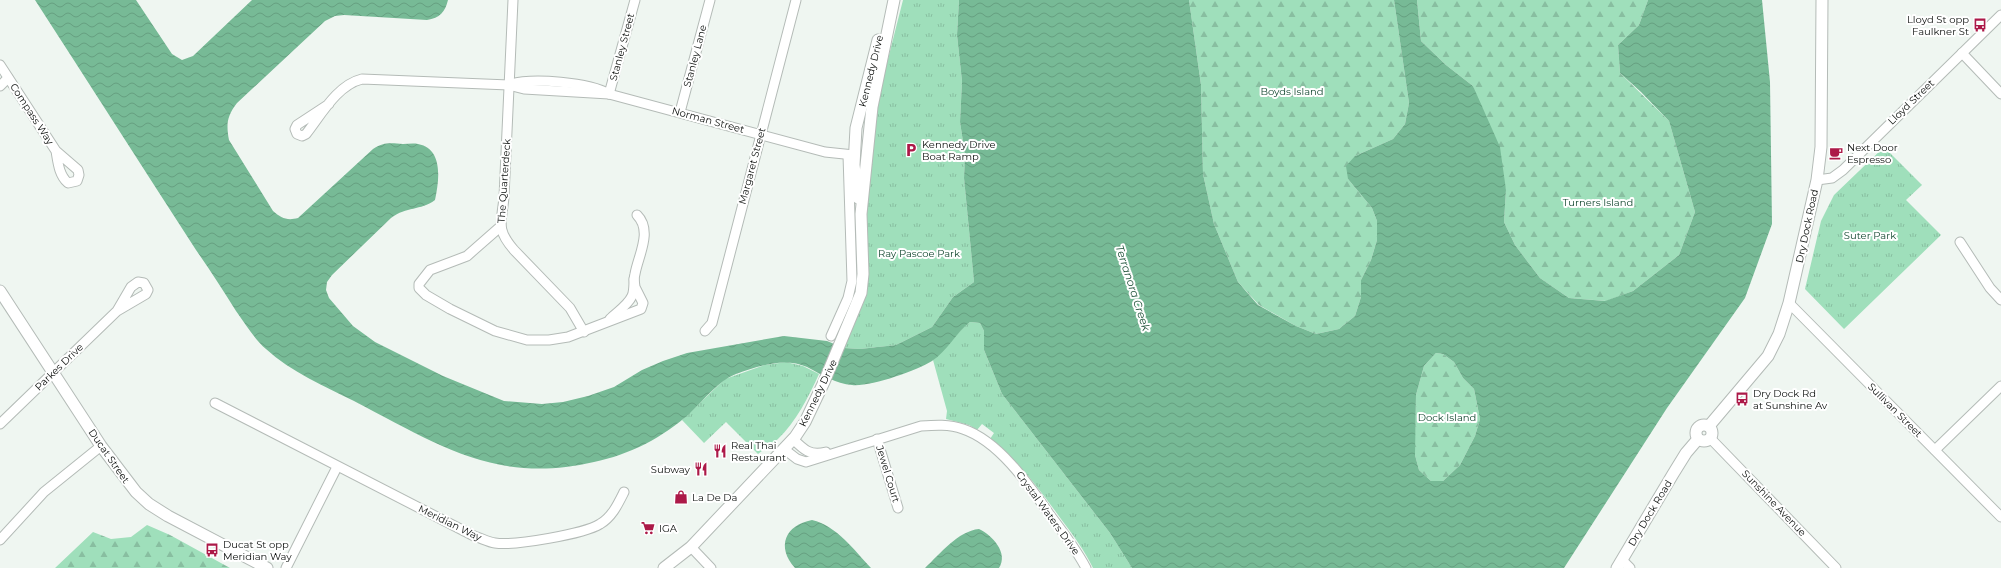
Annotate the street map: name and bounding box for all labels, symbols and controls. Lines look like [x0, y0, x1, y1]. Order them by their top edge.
street label: Stanley Street [607, 12, 637, 82]
place label: Lloyd St opp Faulkner St [1907, 13, 1969, 38]
bus stop icon: Lloyd St opp Faulkner St [1972, 17, 1988, 33]
street label: Stanley Lane [680, 23, 710, 89]
street label: Kennedy Drive [856, 34, 886, 108]
street label: Lloyd Street [1885, 77, 1937, 127]
street label: Compass Way [7, 81, 57, 148]
park label: Boyds Island [1260, 85, 1324, 98]
street label: Norman Street [670, 104, 746, 136]
street label: Margaret Street [736, 126, 768, 206]
street label: The Quarterdeck [495, 138, 513, 224]
place label: Kennedy Drive Boat Ramp [922, 138, 995, 163]
place label: Next Door Espresso [1847, 141, 1898, 166]
parking icon: Kennedy Drive Boat Ramp [903, 142, 919, 158]
cafe icon: Next Door Espresso [1828, 145, 1844, 161]
street label: Dry Dock Road [1793, 188, 1821, 264]
park label: Turners Island [1563, 196, 1633, 209]
park label: Suter Park [1844, 229, 1896, 242]
water label: Terranora Creek [1113, 243, 1154, 333]
park label: Ray Pascoe Park [878, 247, 960, 260]
street label: Parkes Drive [32, 341, 86, 393]
street label: Kennedy Drive [796, 357, 840, 429]
street label: Sullivan Street [1865, 380, 1925, 440]
place label: Dry Dock Rd at Sunshine Av [1753, 387, 1828, 412]
bus stop icon: Dry Dock Rd at Sunshine Av [1734, 391, 1750, 407]
park label: Dock Island [1418, 411, 1476, 424]
street label: Ducat Street [85, 426, 133, 486]
place label: Real Thai Restaurant [731, 439, 786, 464]
restaurant icon: Real Thai Restaurant [712, 443, 728, 459]
street label: Jewel Court [873, 443, 903, 504]
restaurant icon: Subway [693, 461, 709, 477]
place label: Subway [651, 463, 691, 476]
street label: Sunshine Avenue [1739, 467, 1809, 539]
street label: Crystal Waters Drive [1013, 469, 1083, 557]
street label: Dry Dock Road [1625, 477, 1675, 549]
shop icon: La De Da [673, 489, 689, 505]
place label: La De Da [692, 491, 738, 504]
street label: Meridian Way [416, 502, 484, 544]
supermarket icon: IGA [640, 520, 656, 536]
place label: IGA [659, 522, 678, 535]
place label: Ducat St opp Meridian Way [223, 538, 292, 563]
bus stop icon: Ducat St opp Meridian Way [204, 542, 220, 558]

